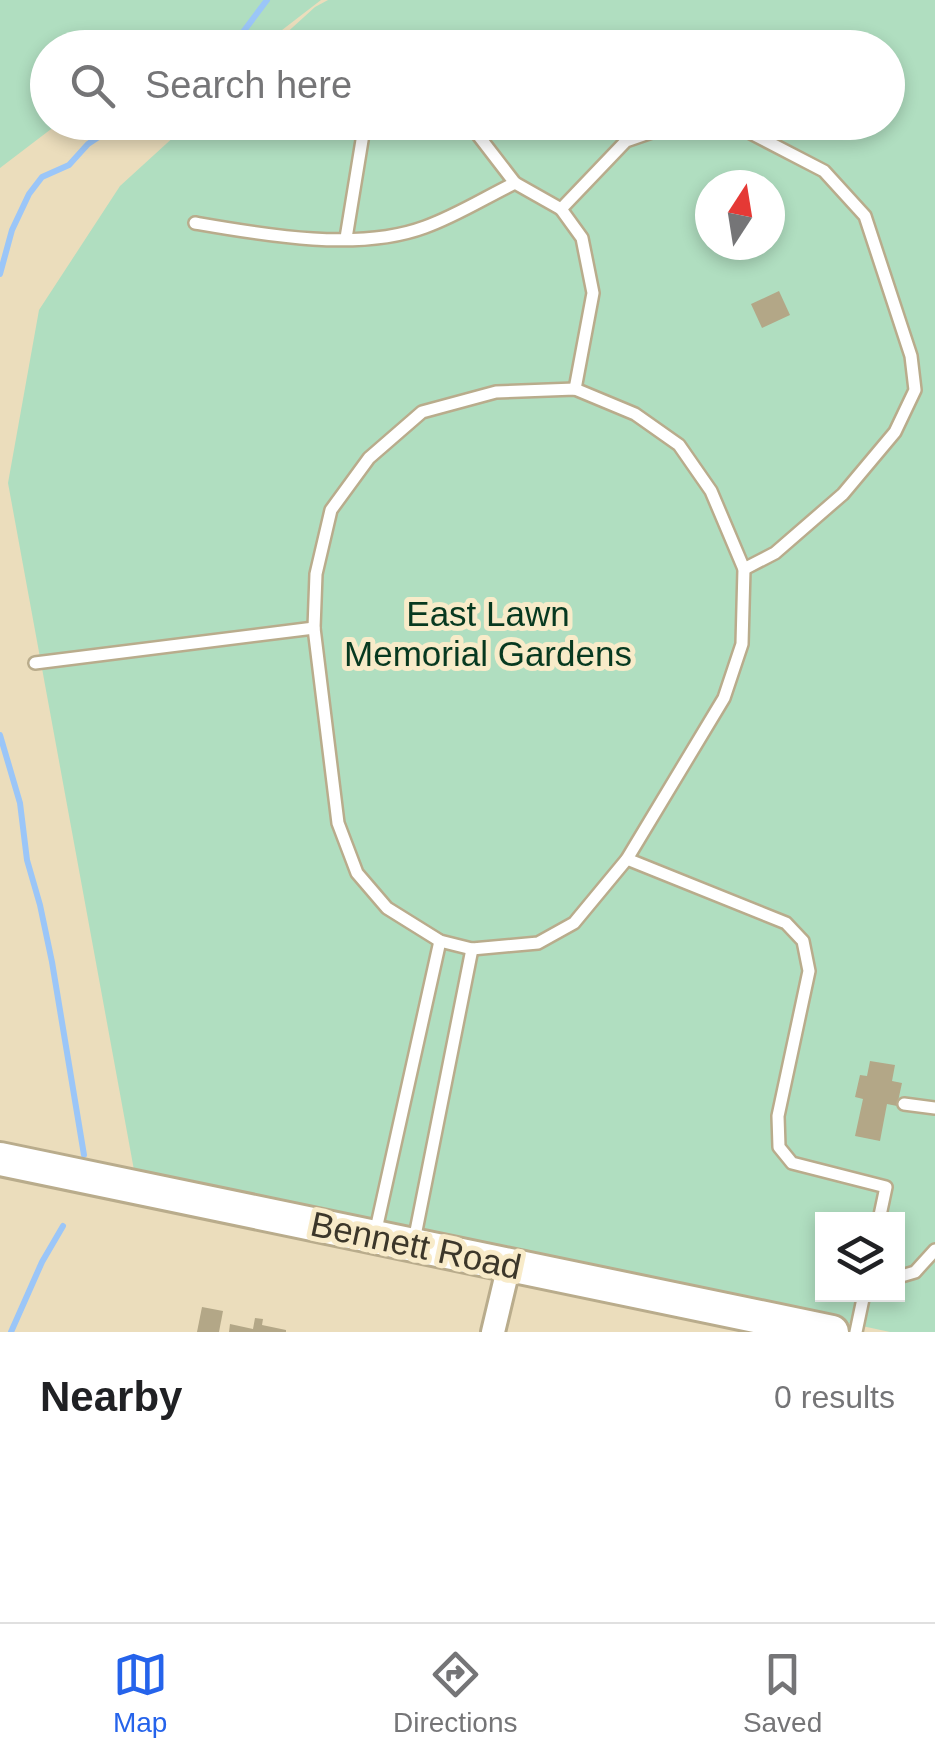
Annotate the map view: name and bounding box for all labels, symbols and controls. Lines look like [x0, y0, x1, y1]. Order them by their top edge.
search box [30, 30, 905, 140]
icon: search [65, 58, 120, 113]
text: Search here [145, 64, 352, 106]
north arrow [695, 170, 785, 260]
park label: East Lawn Memorial Gardens [344, 594, 632, 673]
street label: Bennett Road [307, 1204, 525, 1286]
map controls [815, 1212, 905, 1302]
button: layers [815, 1212, 905, 1302]
text: Nearby [40, 1373, 182, 1420]
text: 0 results [774, 1379, 895, 1415]
tab: Map [113, 1647, 168, 1739]
tab: Directions [393, 1647, 518, 1739]
tab: Saved [743, 1647, 822, 1739]

